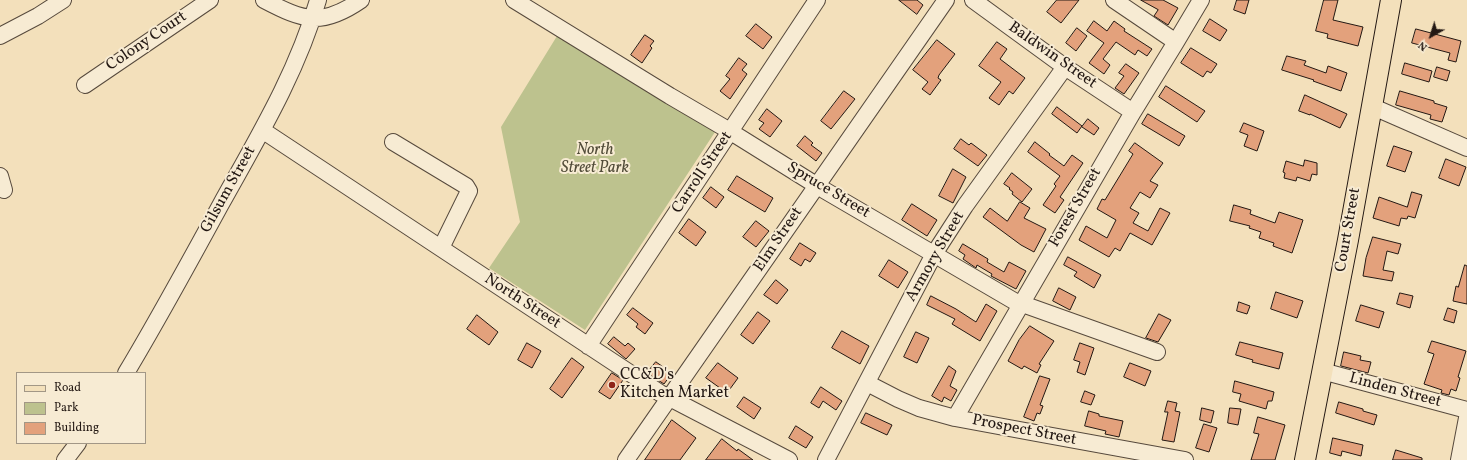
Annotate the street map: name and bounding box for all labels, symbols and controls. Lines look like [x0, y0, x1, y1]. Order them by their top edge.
street label: Colony Court [103, 8, 191, 76]
north arrow [1411, 16, 1451, 56]
street label: Baldwin Street [1004, 18, 1100, 94]
text: N [1415, 37, 1431, 54]
street label: Carroll Street [669, 128, 737, 218]
park label: North Street Park [561, 141, 629, 179]
street label: Gilsum Street [197, 143, 261, 237]
street label: Spruce Street [783, 159, 873, 223]
street label: Forest Street [1046, 165, 1106, 251]
street label: Court Street [1332, 186, 1366, 274]
street label: Elm Street [750, 204, 808, 276]
street label: Armory Street [902, 208, 970, 306]
street label: North Street [480, 270, 564, 334]
place label: CC&D's Kitchen Market [620, 366, 729, 404]
street label: Linden Street [1347, 369, 1443, 413]
legend [16, 372, 146, 444]
text: Road [54, 380, 81, 396]
marker: CC&D's Kitchen Market [607, 380, 617, 390]
text: Park [54, 400, 79, 416]
street label: Prospect Street [970, 411, 1078, 451]
text: Building [54, 420, 99, 436]

